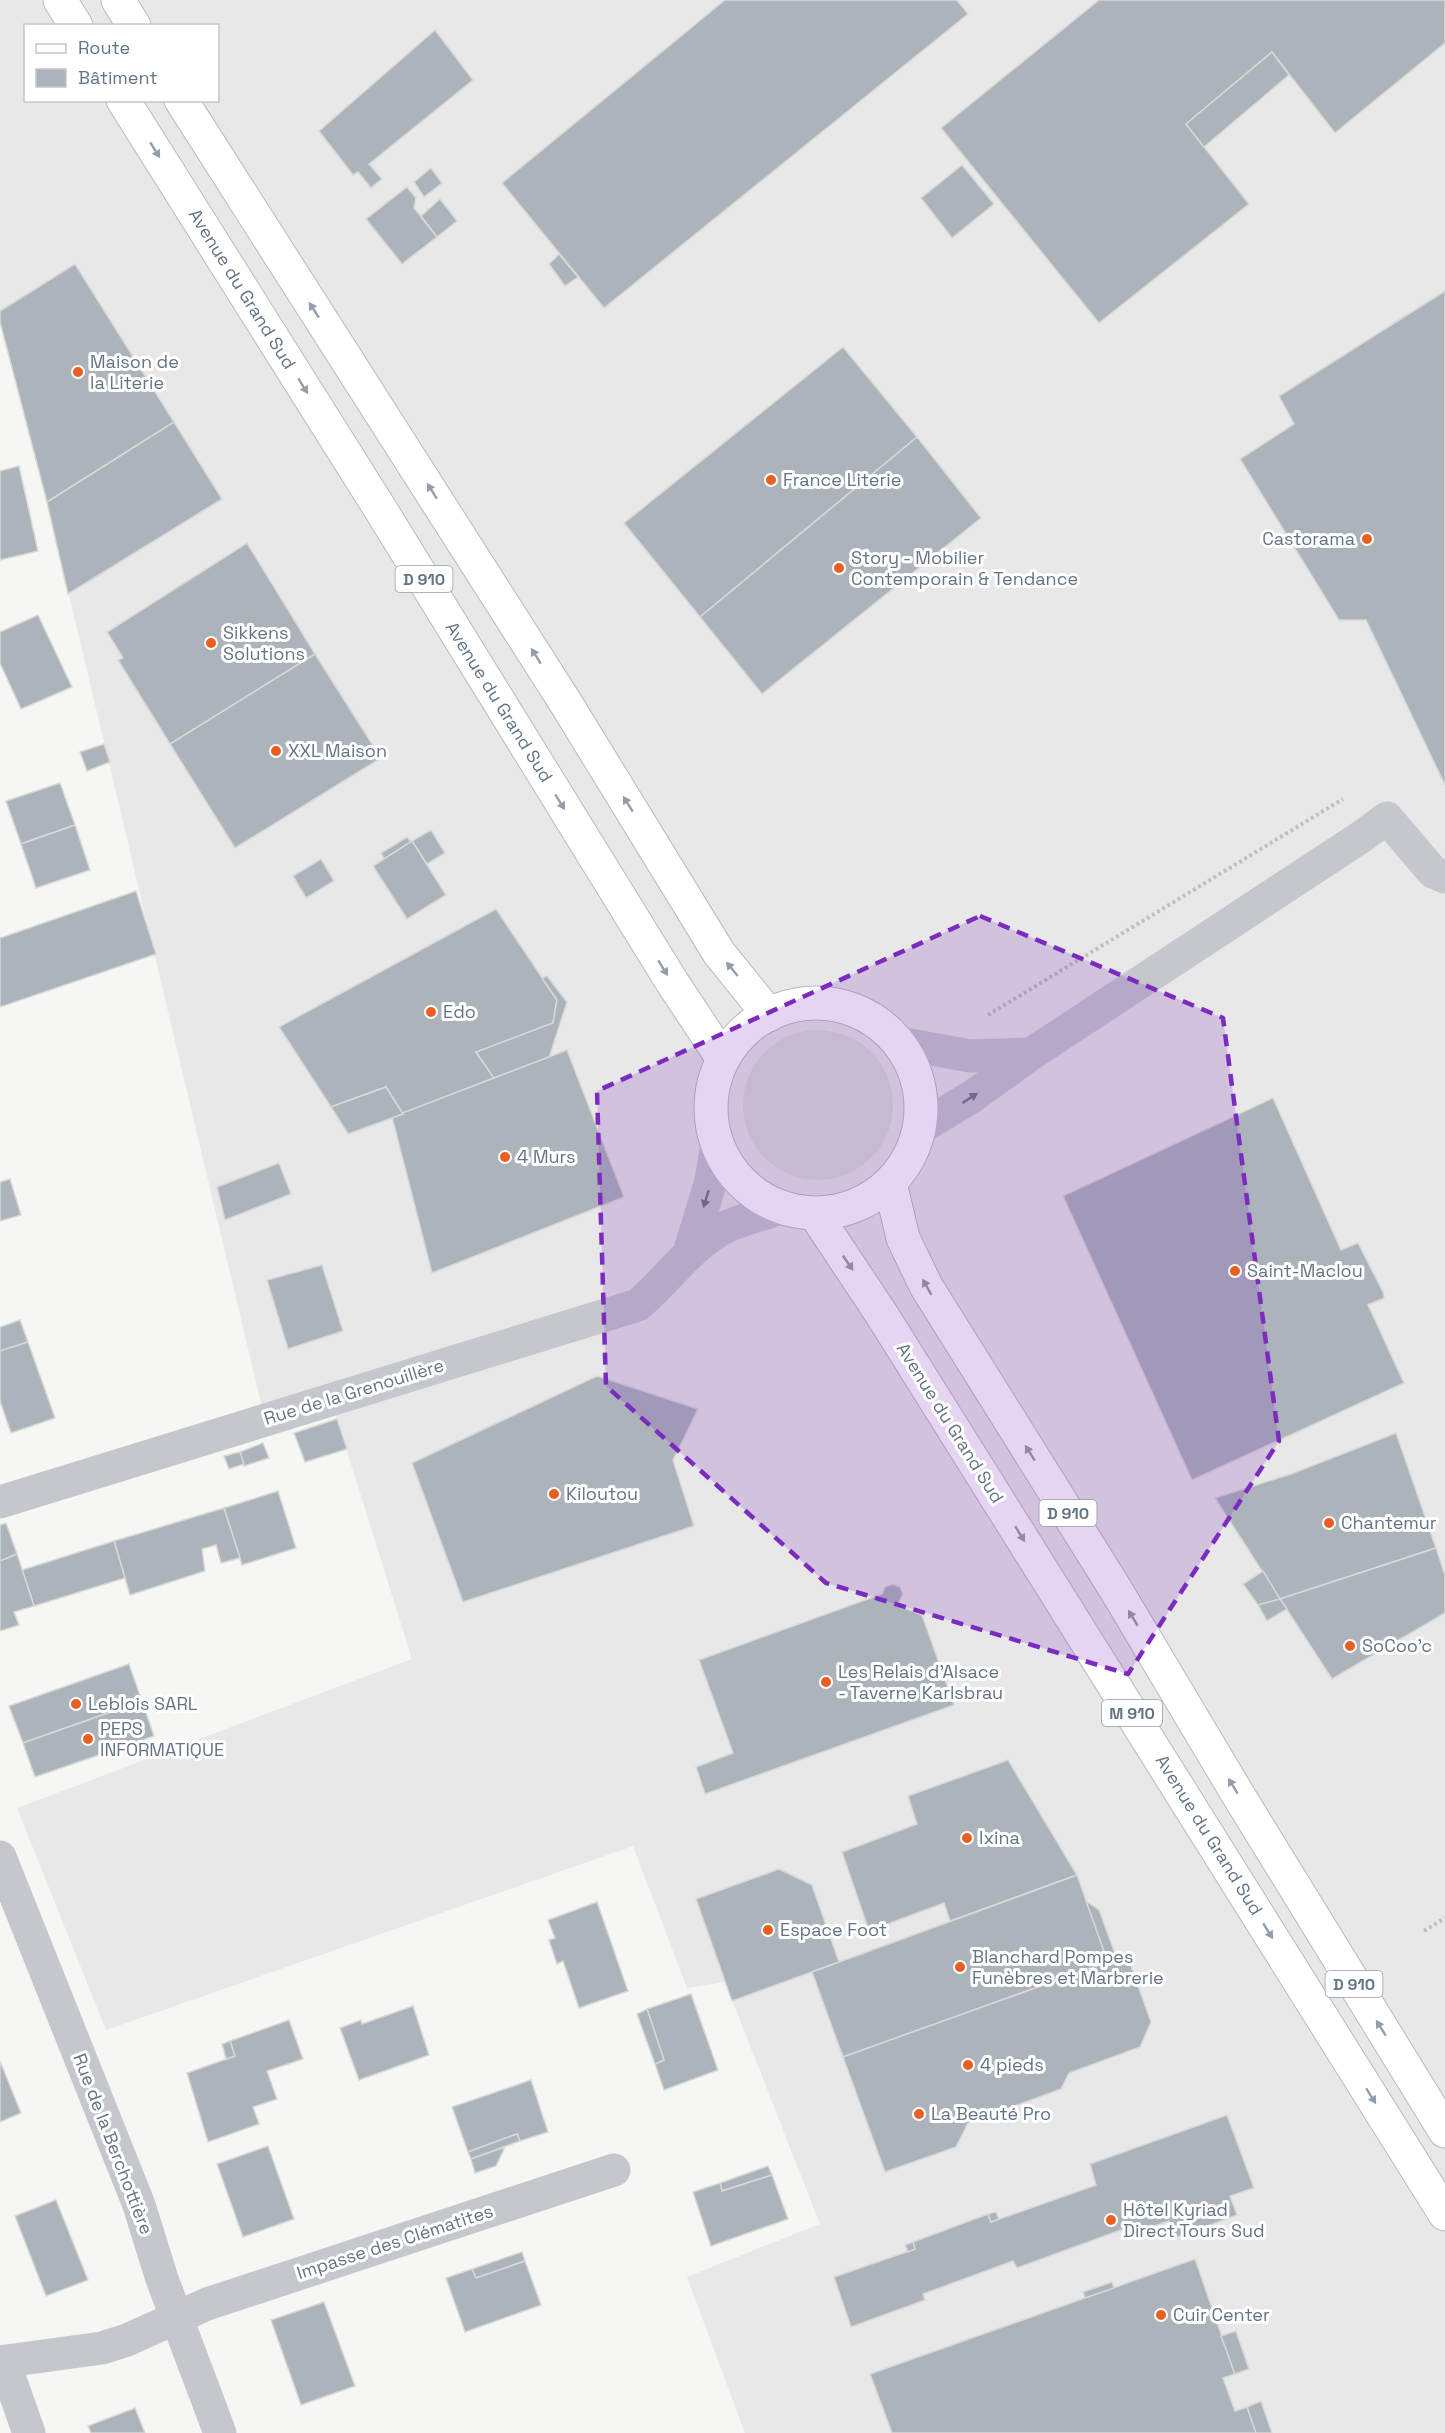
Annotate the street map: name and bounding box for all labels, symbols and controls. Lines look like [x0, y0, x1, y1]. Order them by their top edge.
legend [24, 24, 219, 102]
text: Route [78, 36, 130, 59]
text: Bâtiment [78, 66, 158, 89]
one-way arrow [149, 142, 160, 158]
street label: Avenue du Grand Sud [184, 204, 301, 373]
one-way arrow [309, 302, 320, 318]
place label: Maison de la Literie [90, 350, 179, 394]
marker: Maison de la Literie [71, 365, 85, 379]
one-way arrow [297, 378, 308, 394]
place label: France Literie [783, 468, 901, 491]
marker: France Literie [764, 473, 778, 487]
one-way arrow [426, 483, 437, 499]
place label: Castorama [1262, 527, 1355, 550]
marker: Castorama [1360, 532, 1374, 546]
place label: Story - Mobilier Contemporain & Tendance [851, 546, 1078, 590]
marker: Story - Mobilier Contemporain & Tendance [832, 561, 846, 575]
road number: D 910 [396, 566, 452, 592]
street label: Avenue du Grand Sud [441, 617, 558, 786]
place label: Sikkens Solutions [223, 621, 305, 665]
marker: Sikkens Solutions [204, 636, 218, 650]
one-way arrow [531, 648, 542, 664]
place label: XXL Maison [288, 739, 387, 762]
marker: XXL Maison [269, 744, 283, 758]
one-way arrow [555, 794, 566, 810]
one-way arrow [622, 796, 633, 812]
one-way arrow [657, 960, 668, 976]
one-way arrow [726, 962, 739, 977]
place label: Edo [443, 1000, 476, 1023]
marker: Edo [424, 1005, 438, 1019]
one-way arrow [962, 1092, 978, 1103]
place label: 4 Murs [517, 1145, 576, 1168]
marker: 4 Murs [498, 1150, 512, 1164]
one-way arrow [700, 1190, 710, 1208]
one-way arrow [842, 1255, 853, 1271]
place label: Saint-Maclou [1247, 1259, 1363, 1282]
marker: Saint-Maclou [1228, 1264, 1242, 1278]
one-way arrow [922, 1279, 932, 1296]
street label: Avenue du Grand Sud [892, 1338, 1009, 1507]
street label: Rue de la Grenouillère [261, 1353, 447, 1430]
one-way arrow [1025, 1445, 1036, 1461]
place label: Kiloutou [566, 1482, 638, 1505]
marker: Kiloutou [547, 1487, 561, 1501]
road number: D 910 [1040, 1500, 1096, 1526]
place label: Chantemur [1341, 1511, 1437, 1534]
marker: Chantemur [1322, 1516, 1336, 1530]
one-way arrow [1014, 1526, 1025, 1542]
one-way arrow [1128, 1610, 1139, 1626]
place label: SoCoo'c [1362, 1634, 1432, 1657]
marker: SoCoo'c [1343, 1639, 1357, 1653]
place label: Les Relais d’Alsace - Taverne Karlsbrau [838, 1660, 1003, 1704]
marker: Les Relais d’Alsace - Taverne Karlsbrau [819, 1675, 833, 1689]
place label: Leblois SARL [88, 1692, 198, 1715]
marker: Leblois SARL [69, 1697, 83, 1711]
road number: M 910 [1102, 1700, 1162, 1726]
place label: PEPS INFORMATIQUE [100, 1717, 224, 1761]
marker: PEPS INFORMATIQUE [81, 1732, 95, 1746]
street label: Avenue du Grand Sud [1151, 1750, 1268, 1919]
one-way arrow [1227, 1778, 1238, 1794]
place label: Ixina [979, 1826, 1020, 1849]
marker: Ixina [960, 1831, 974, 1845]
place label: Espace Foot [780, 1918, 887, 1941]
one-way arrow [1263, 1922, 1274, 1939]
marker: Espace Foot [761, 1923, 775, 1937]
place label: Blanchard Pompes Funèbres et Marbrerie [972, 1945, 1164, 1989]
marker: Blanchard Pompes Funèbres et Marbrerie [953, 1960, 967, 1974]
road number: D 910 [1326, 1971, 1382, 1997]
one-way arrow [1375, 2020, 1386, 2036]
street label: Rue de la Berchottière [68, 2050, 159, 2238]
place label: 4 pieds [980, 2053, 1044, 2076]
marker: 4 pieds [961, 2058, 975, 2072]
one-way arrow [1366, 2088, 1377, 2104]
place label: La Beauté Pro [931, 2102, 1051, 2125]
marker: La Beauté Pro [912, 2107, 926, 2121]
place label: Hôtel Kyriad Direct Tours Sud [1123, 2198, 1265, 2242]
street label: Impasse des Clématites [294, 2199, 496, 2284]
marker: Hôtel Kyriad Direct Tours Sud [1104, 2213, 1118, 2227]
place label: Cuir Center [1173, 2303, 1270, 2326]
marker: Cuir Center [1154, 2308, 1168, 2322]

